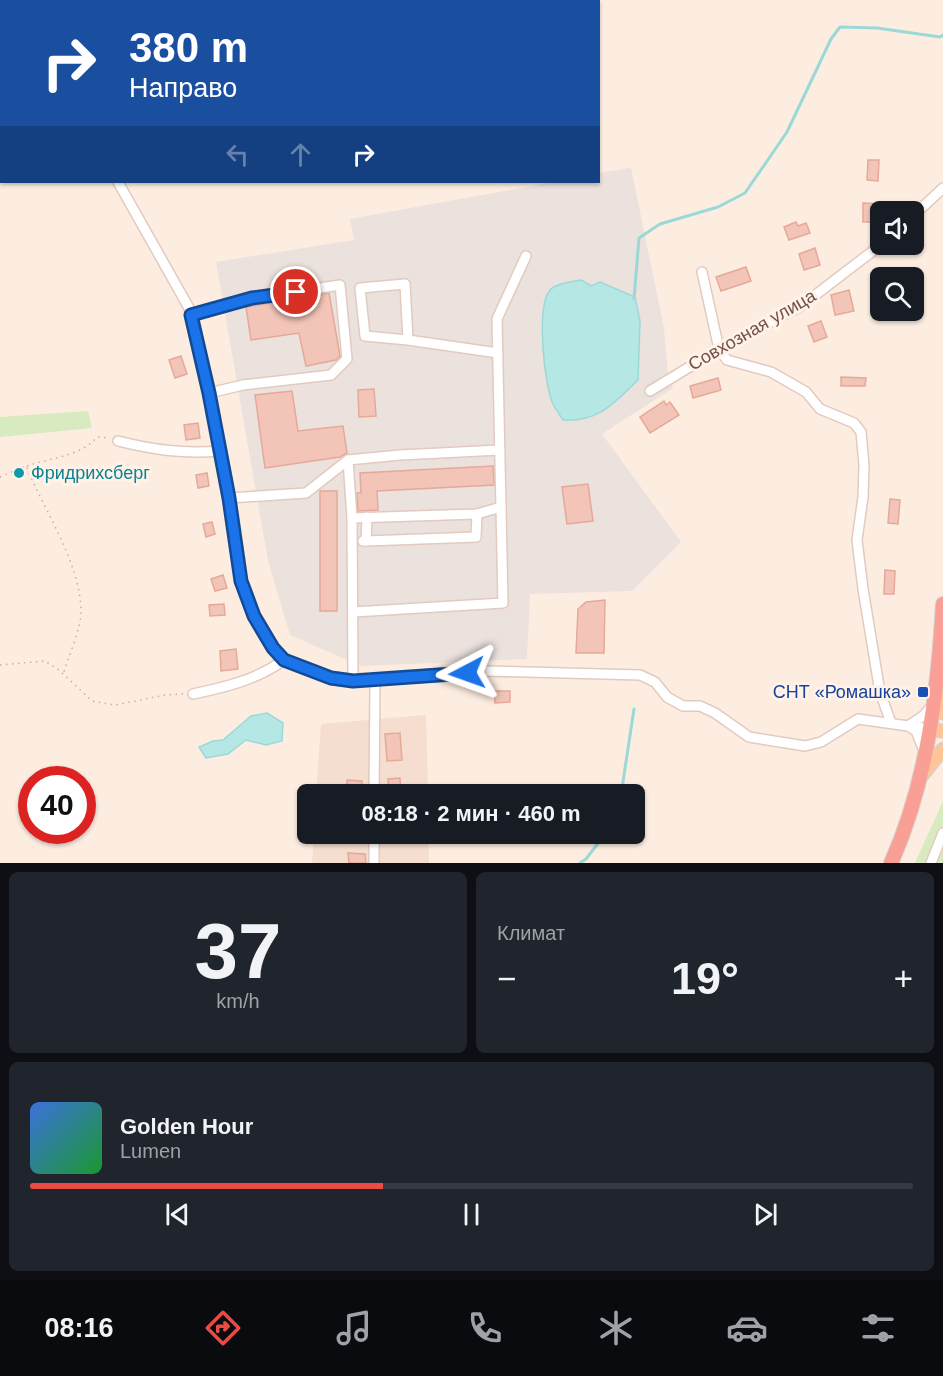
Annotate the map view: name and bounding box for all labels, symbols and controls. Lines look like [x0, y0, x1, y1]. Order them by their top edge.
icon: right [30, 24, 108, 102]
text: 380 m [129, 24, 248, 71]
text: Направо [129, 73, 237, 103]
icon: left [221, 138, 254, 171]
icon: ahead [284, 138, 317, 171]
icon: right [347, 138, 380, 171]
map controls [870, 201, 924, 321]
button: sound [870, 201, 924, 255]
pin [270, 266, 321, 317]
button: search [870, 267, 924, 321]
icon: arrive [279, 275, 312, 308]
street label: Совхозная улица [685, 285, 820, 375]
place label: Фридрихсберг [31, 463, 150, 483]
marker: Фридрихсберг [12, 466, 26, 480]
position arrow [435, 641, 499, 705]
place label: СНТ «Ромашка» [773, 682, 911, 702]
marker: СНТ «Ромашка» [916, 685, 930, 699]
speed limit sign: 40 [18, 766, 96, 844]
text: 08:18 · 2 мин · 460 m [361, 801, 581, 826]
text: 37 [195, 907, 281, 995]
text: Климат [497, 922, 565, 944]
text: 19° [671, 953, 739, 1004]
text: − [497, 960, 516, 997]
text: + [894, 960, 913, 997]
text: km/h [216, 990, 260, 1012]
text: Golden Hour [120, 1114, 253, 1139]
text: Lumen [120, 1140, 181, 1162]
icon: previous [161, 1198, 194, 1231]
icon: pause [455, 1198, 488, 1231]
icon: next [749, 1198, 782, 1231]
icon: directions [202, 1307, 244, 1349]
icon: music [333, 1307, 375, 1349]
icon: phone [464, 1307, 506, 1349]
icon: climate [595, 1307, 637, 1349]
icon: car [726, 1307, 768, 1349]
icon: filters [857, 1307, 899, 1349]
text: 08:16 [44, 1313, 113, 1343]

